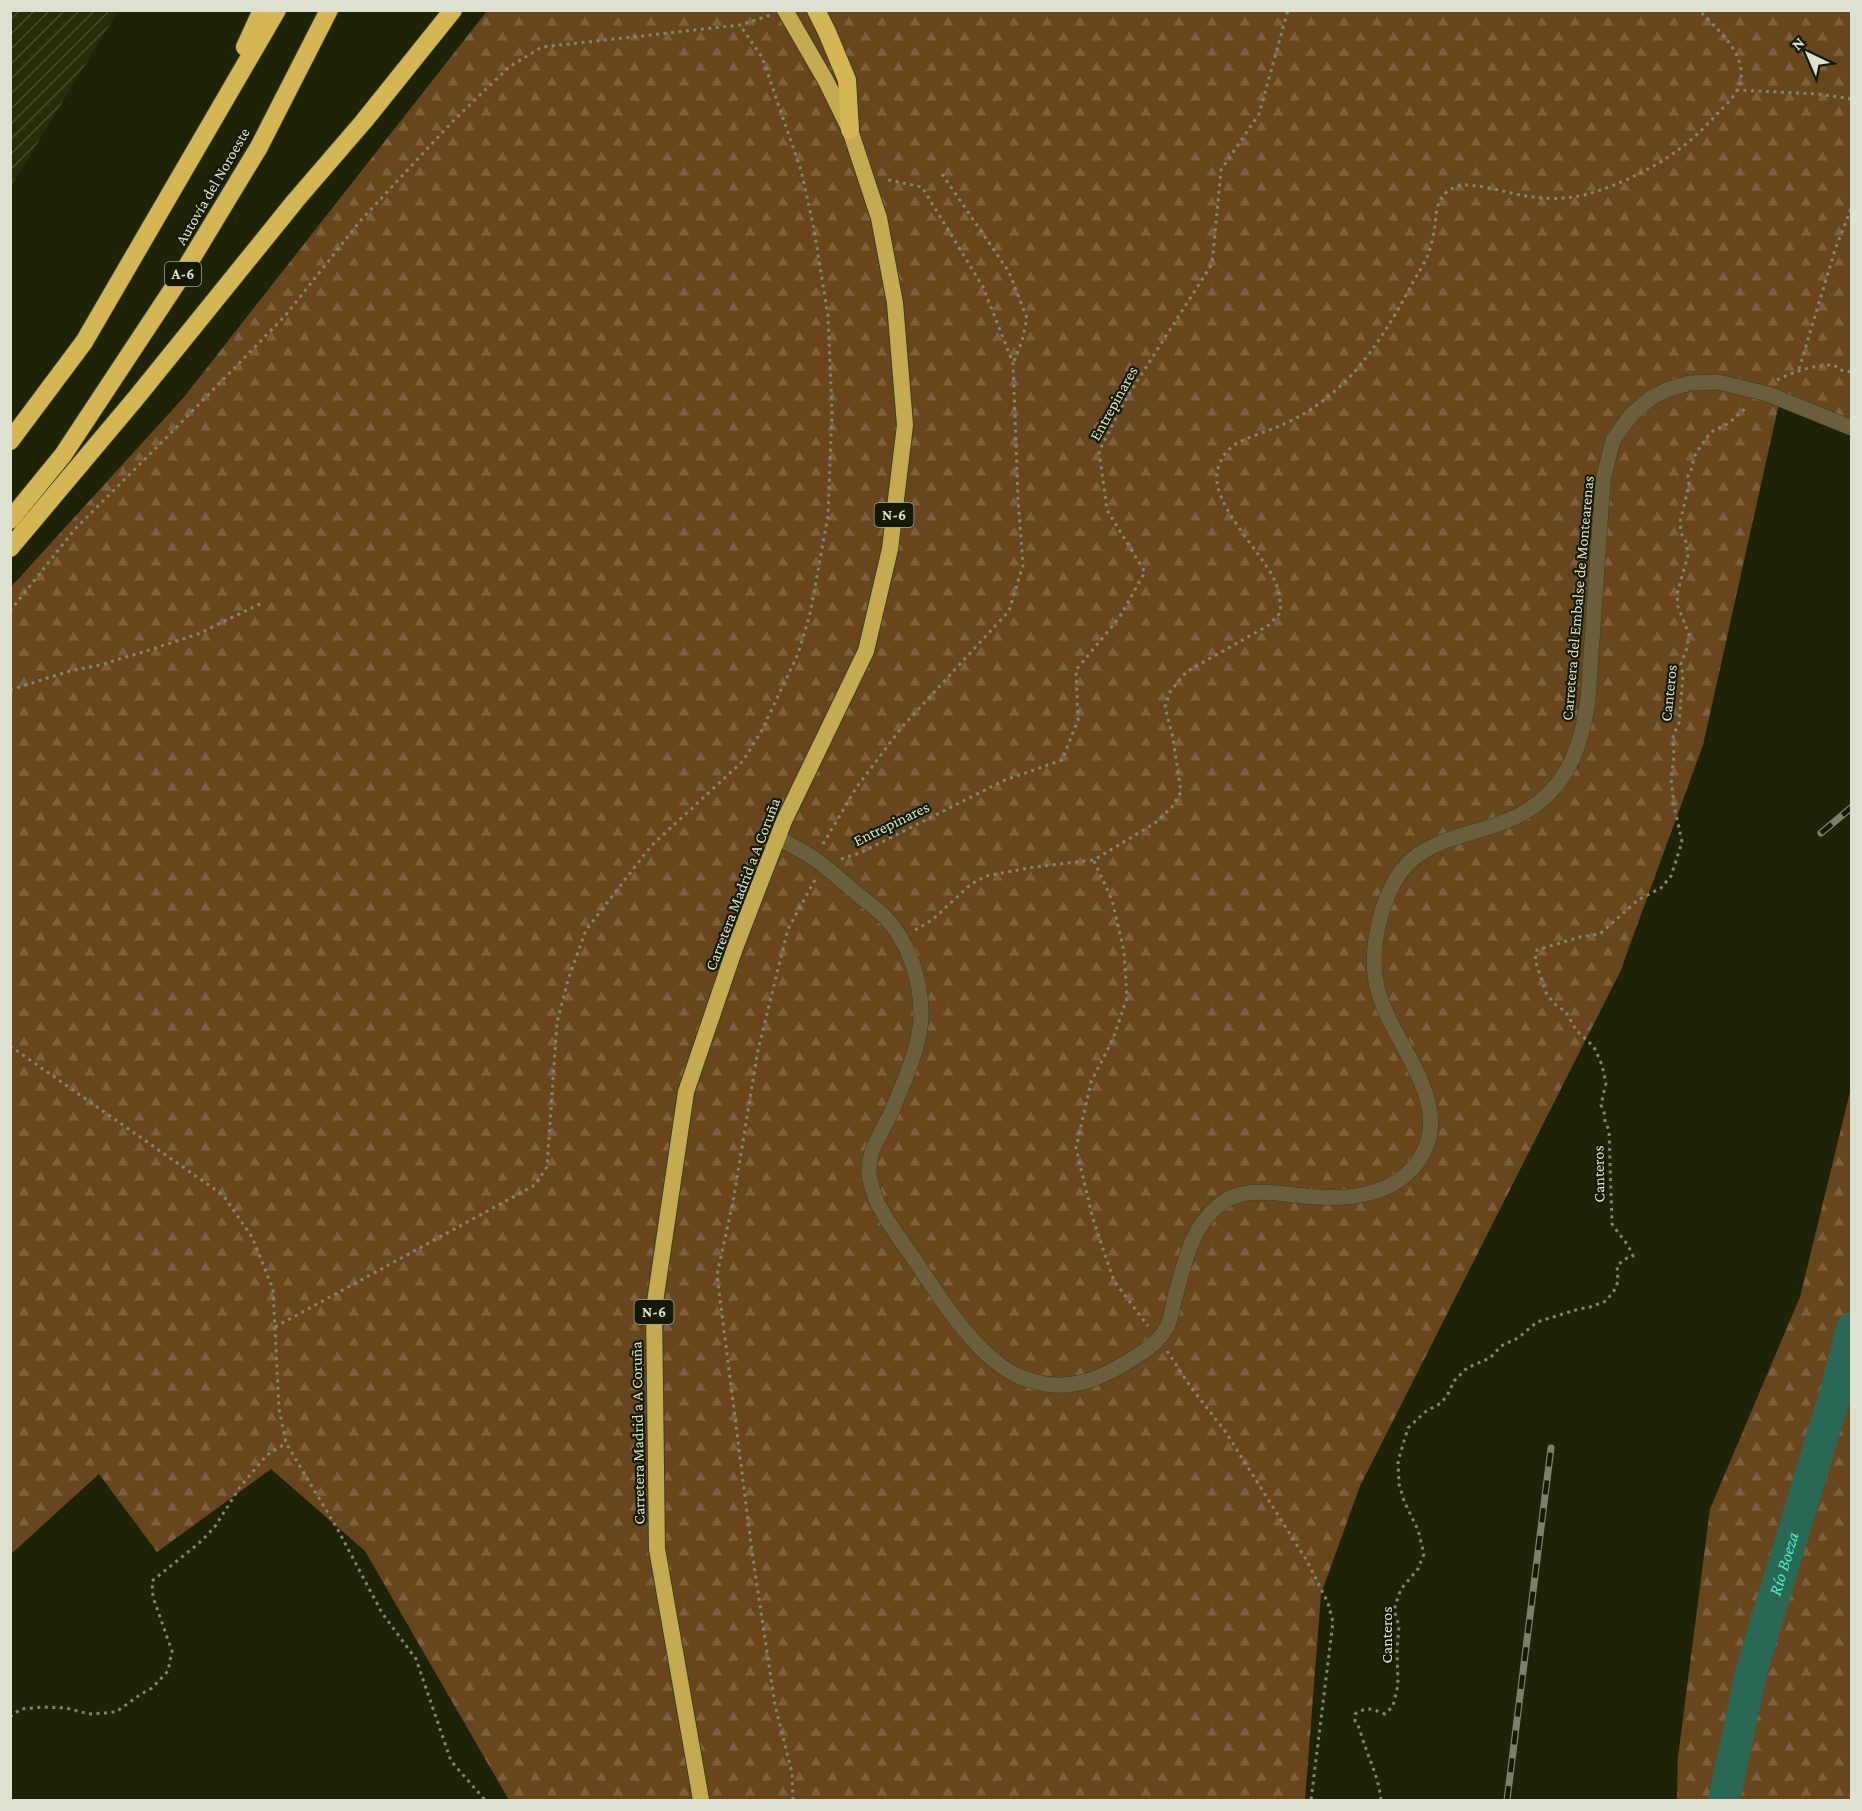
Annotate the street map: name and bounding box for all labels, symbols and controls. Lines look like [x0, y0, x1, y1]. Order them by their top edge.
north arrow [1778, 24, 1838, 84]
text: N [1788, 34, 1808, 53]
street label: Autovía del Noroeste [172, 125, 253, 248]
road number: A-6 [165, 262, 201, 286]
street label: Entrepinares [1086, 363, 1142, 444]
street label: Carretera del Embalse de Montearenas [1558, 475, 1597, 721]
road number: N-6 [874, 503, 914, 527]
street label: Canteros [1657, 664, 1680, 722]
street label: Carretera Madrid a A Coruña [702, 795, 783, 973]
street label: Entrepinares [851, 798, 932, 850]
street label: Canteros [1590, 1145, 1607, 1203]
road number: N-6 [634, 1300, 674, 1324]
street label: Carretera Madrid a A Coruña [627, 1341, 648, 1525]
water label: Río Boeza [1765, 1529, 1803, 1598]
street label: Canteros [1378, 1606, 1395, 1664]

